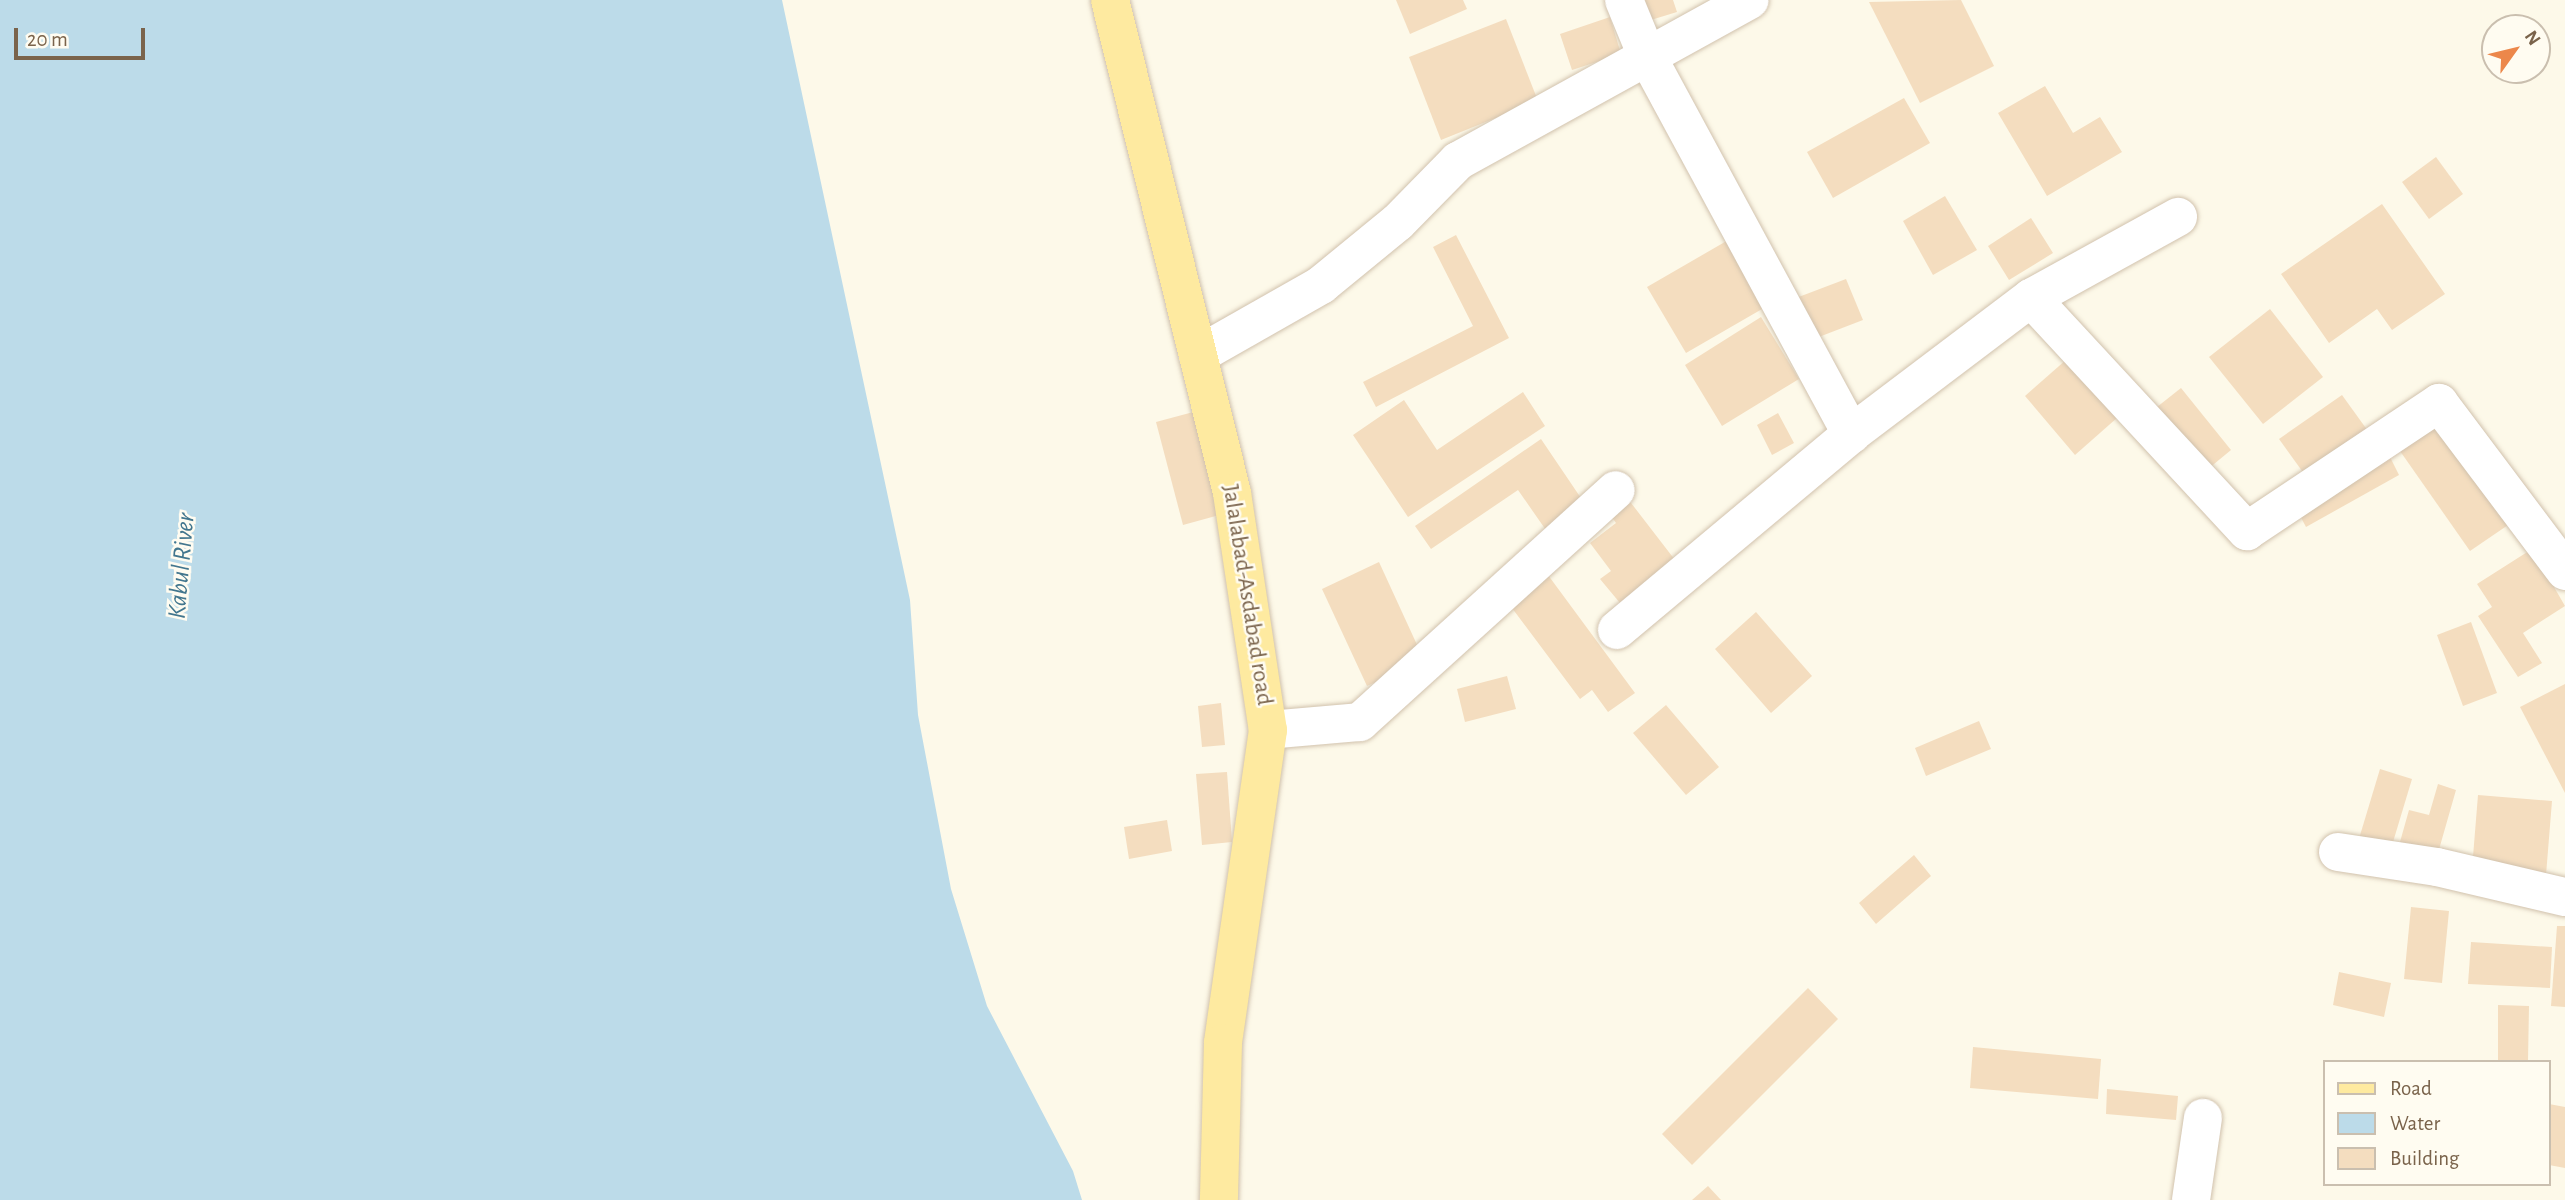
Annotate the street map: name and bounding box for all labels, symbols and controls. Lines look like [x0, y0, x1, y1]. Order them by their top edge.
scale bar [18, 14, 149, 58]
north arrow [2481, 14, 2551, 84]
text: N [2521, 27, 2544, 49]
text: 20 m [27, 29, 68, 50]
street label: Jalalabad-Asdabad road [1215, 483, 1279, 707]
water label: Kabul River [162, 512, 202, 620]
legend [2324, 1060, 2551, 1186]
text: Road [2390, 1078, 2432, 1099]
text: Water [2390, 1113, 2440, 1134]
text: Building [2390, 1148, 2459, 1169]

